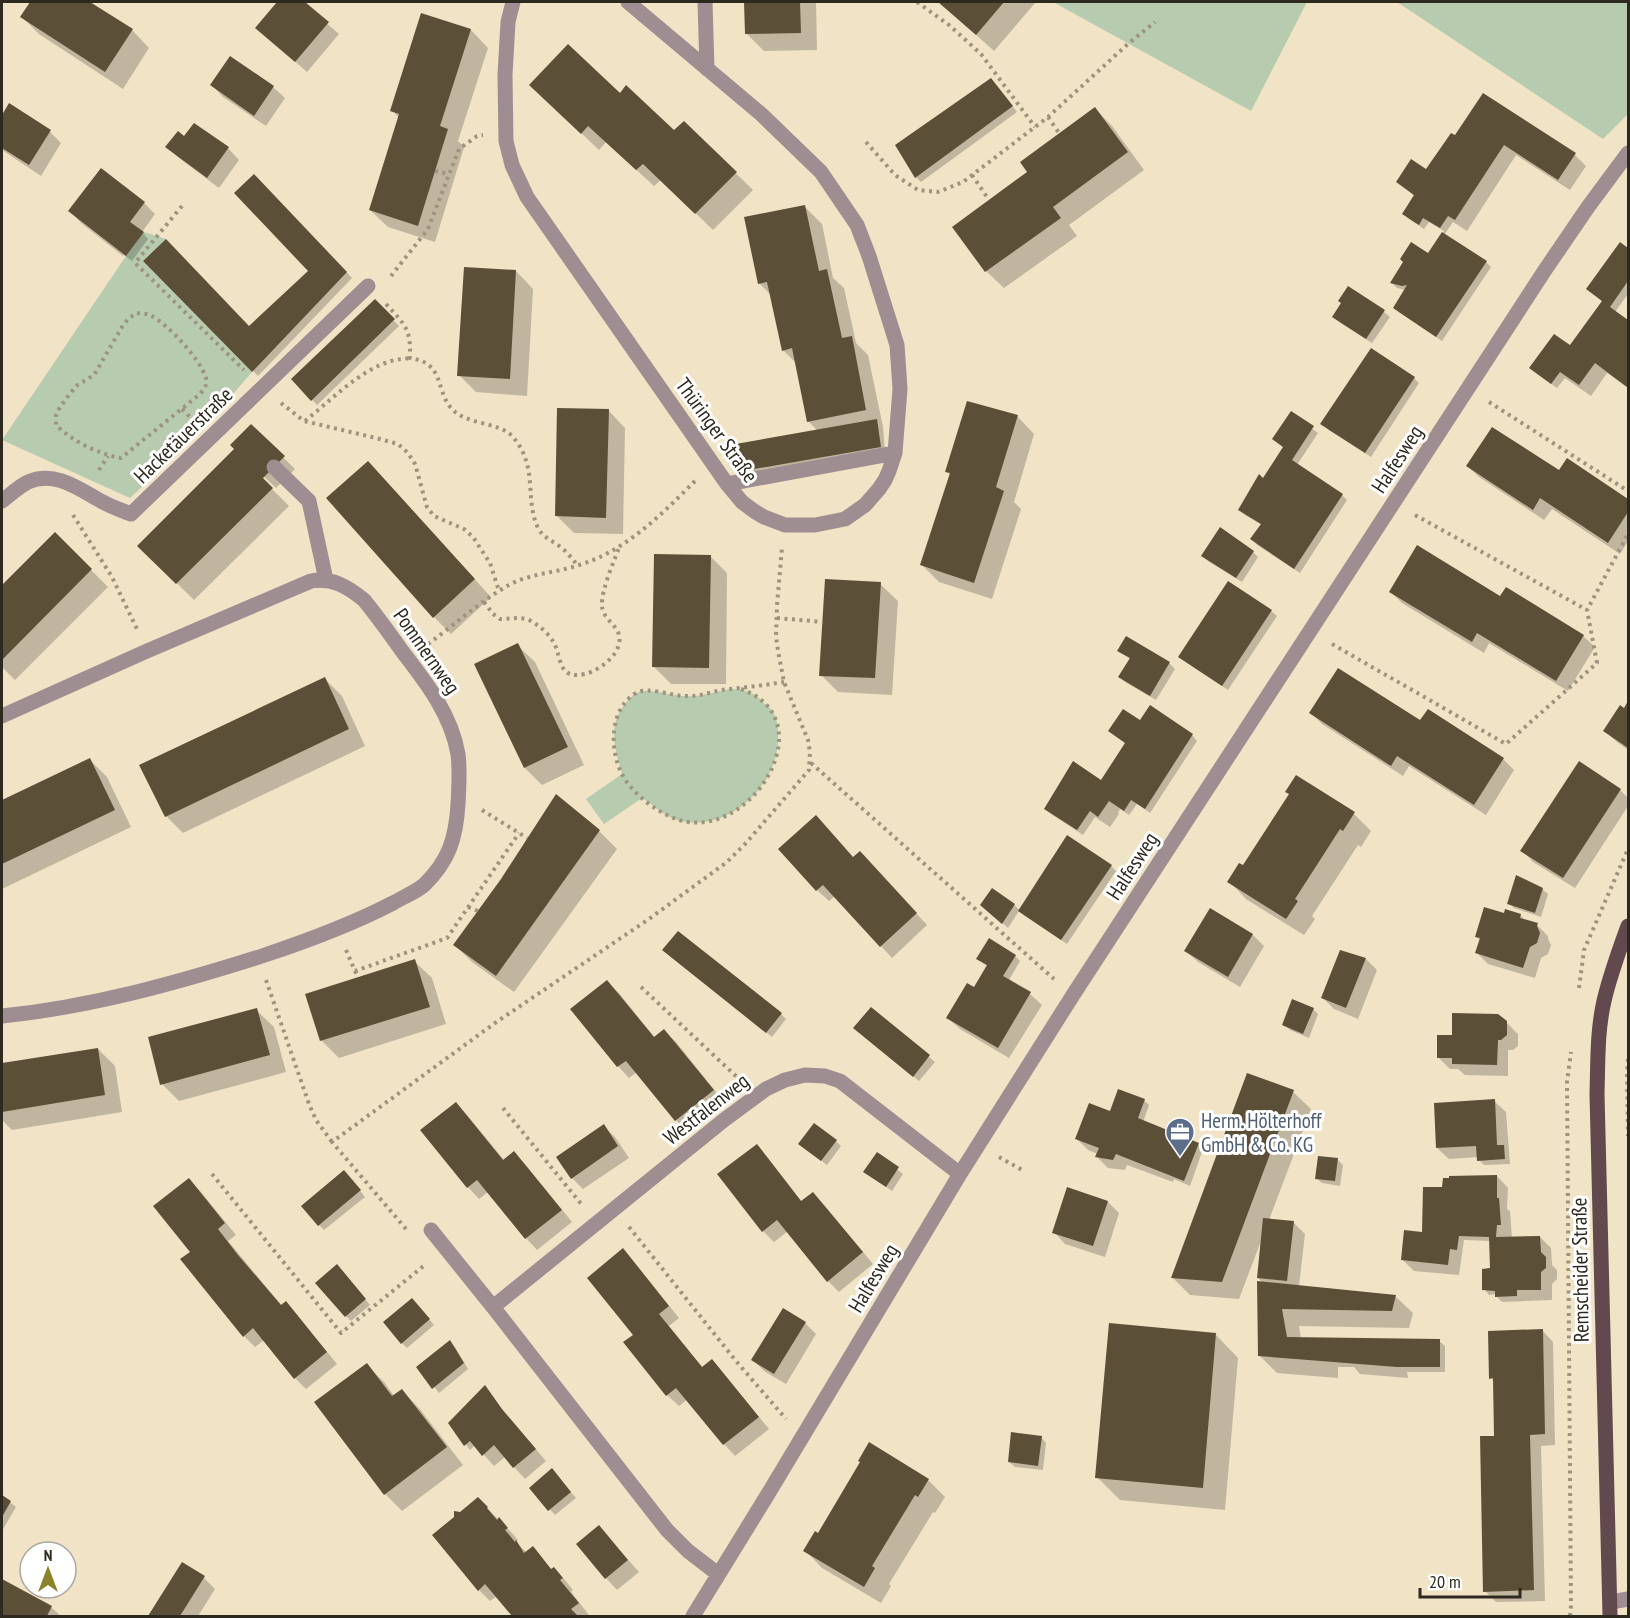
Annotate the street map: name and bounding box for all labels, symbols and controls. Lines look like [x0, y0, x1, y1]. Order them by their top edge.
street label: Thüringer Straße [670, 372, 764, 488]
street label: Hacketäuerstraße [128, 381, 238, 489]
street label: Halfesweg [1365, 420, 1429, 498]
street label: Pommernweg [388, 603, 466, 699]
street label: Halfesweg [1100, 827, 1164, 905]
street label: Westfalenweg [658, 1067, 754, 1151]
place label: Herm. Hölterhoff GmbH & Co. KG [1201, 1107, 1322, 1158]
office icon: Herm. Hölterhoff GmbH & Co. KG [1164, 1116, 1196, 1158]
street label: Remscheider Straße [1565, 1198, 1595, 1342]
street label: Halfesweg [842, 1239, 904, 1317]
north arrow [18, 1540, 78, 1600]
text: N [44, 1545, 52, 1565]
scale bar [1420, 1561, 1520, 1599]
text: 20 m [1429, 1570, 1461, 1593]

